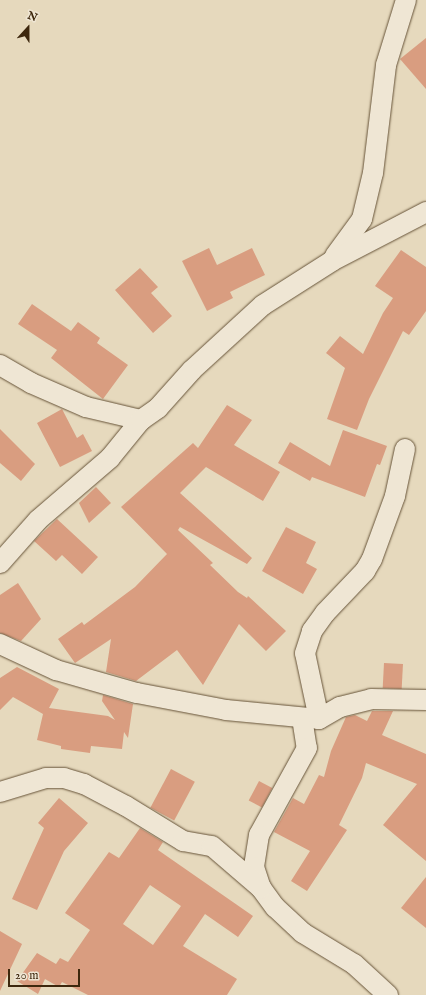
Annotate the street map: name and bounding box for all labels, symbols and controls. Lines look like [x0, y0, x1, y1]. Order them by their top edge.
north arrow [8, 8, 48, 48]
text: N [25, 9, 39, 25]
scale bar [10, 961, 82, 987]
text: 20 m [15, 968, 38, 983]

